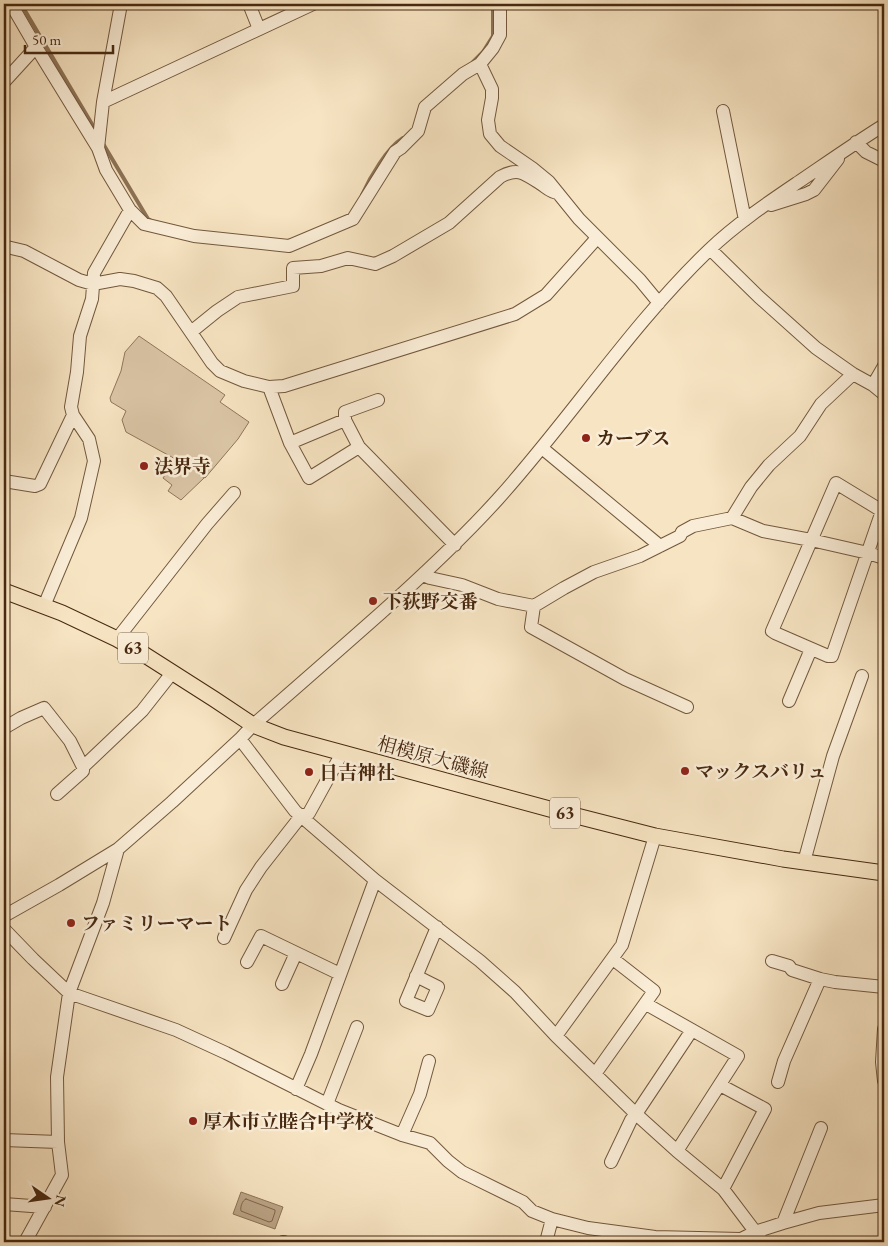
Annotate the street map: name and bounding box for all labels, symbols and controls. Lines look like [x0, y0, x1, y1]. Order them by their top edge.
scale bar [25, 22, 112, 54]
text: 50 m [32, 30, 61, 49]
place label: カーブス [596, 426, 670, 451]
marker: カーブス [580, 432, 592, 444]
place label: 法界寺 [154, 454, 211, 479]
marker: 法界寺 [138, 460, 150, 472]
place label: 下荻野交番 [383, 589, 478, 614]
marker: 下荻野交番 [367, 595, 379, 607]
road number: 63 [118, 632, 148, 664]
street label: 相模原大磯線 [375, 731, 491, 784]
place label: マックスバリュ [695, 759, 826, 784]
place label: 日吉神社 [319, 760, 395, 785]
marker: マックスバリュ [679, 765, 691, 777]
marker: 日吉神社 [303, 766, 315, 778]
road number: 63 [550, 798, 580, 828]
place label: ファミリーマート [81, 911, 233, 936]
marker: ファミリーマート [65, 917, 77, 929]
place label: 厚木市立睦合中学校 [203, 1109, 374, 1134]
marker: 厚木市立睦合中学校 [187, 1115, 199, 1127]
north arrow [22, 1174, 72, 1224]
text: N [50, 1193, 71, 1209]

